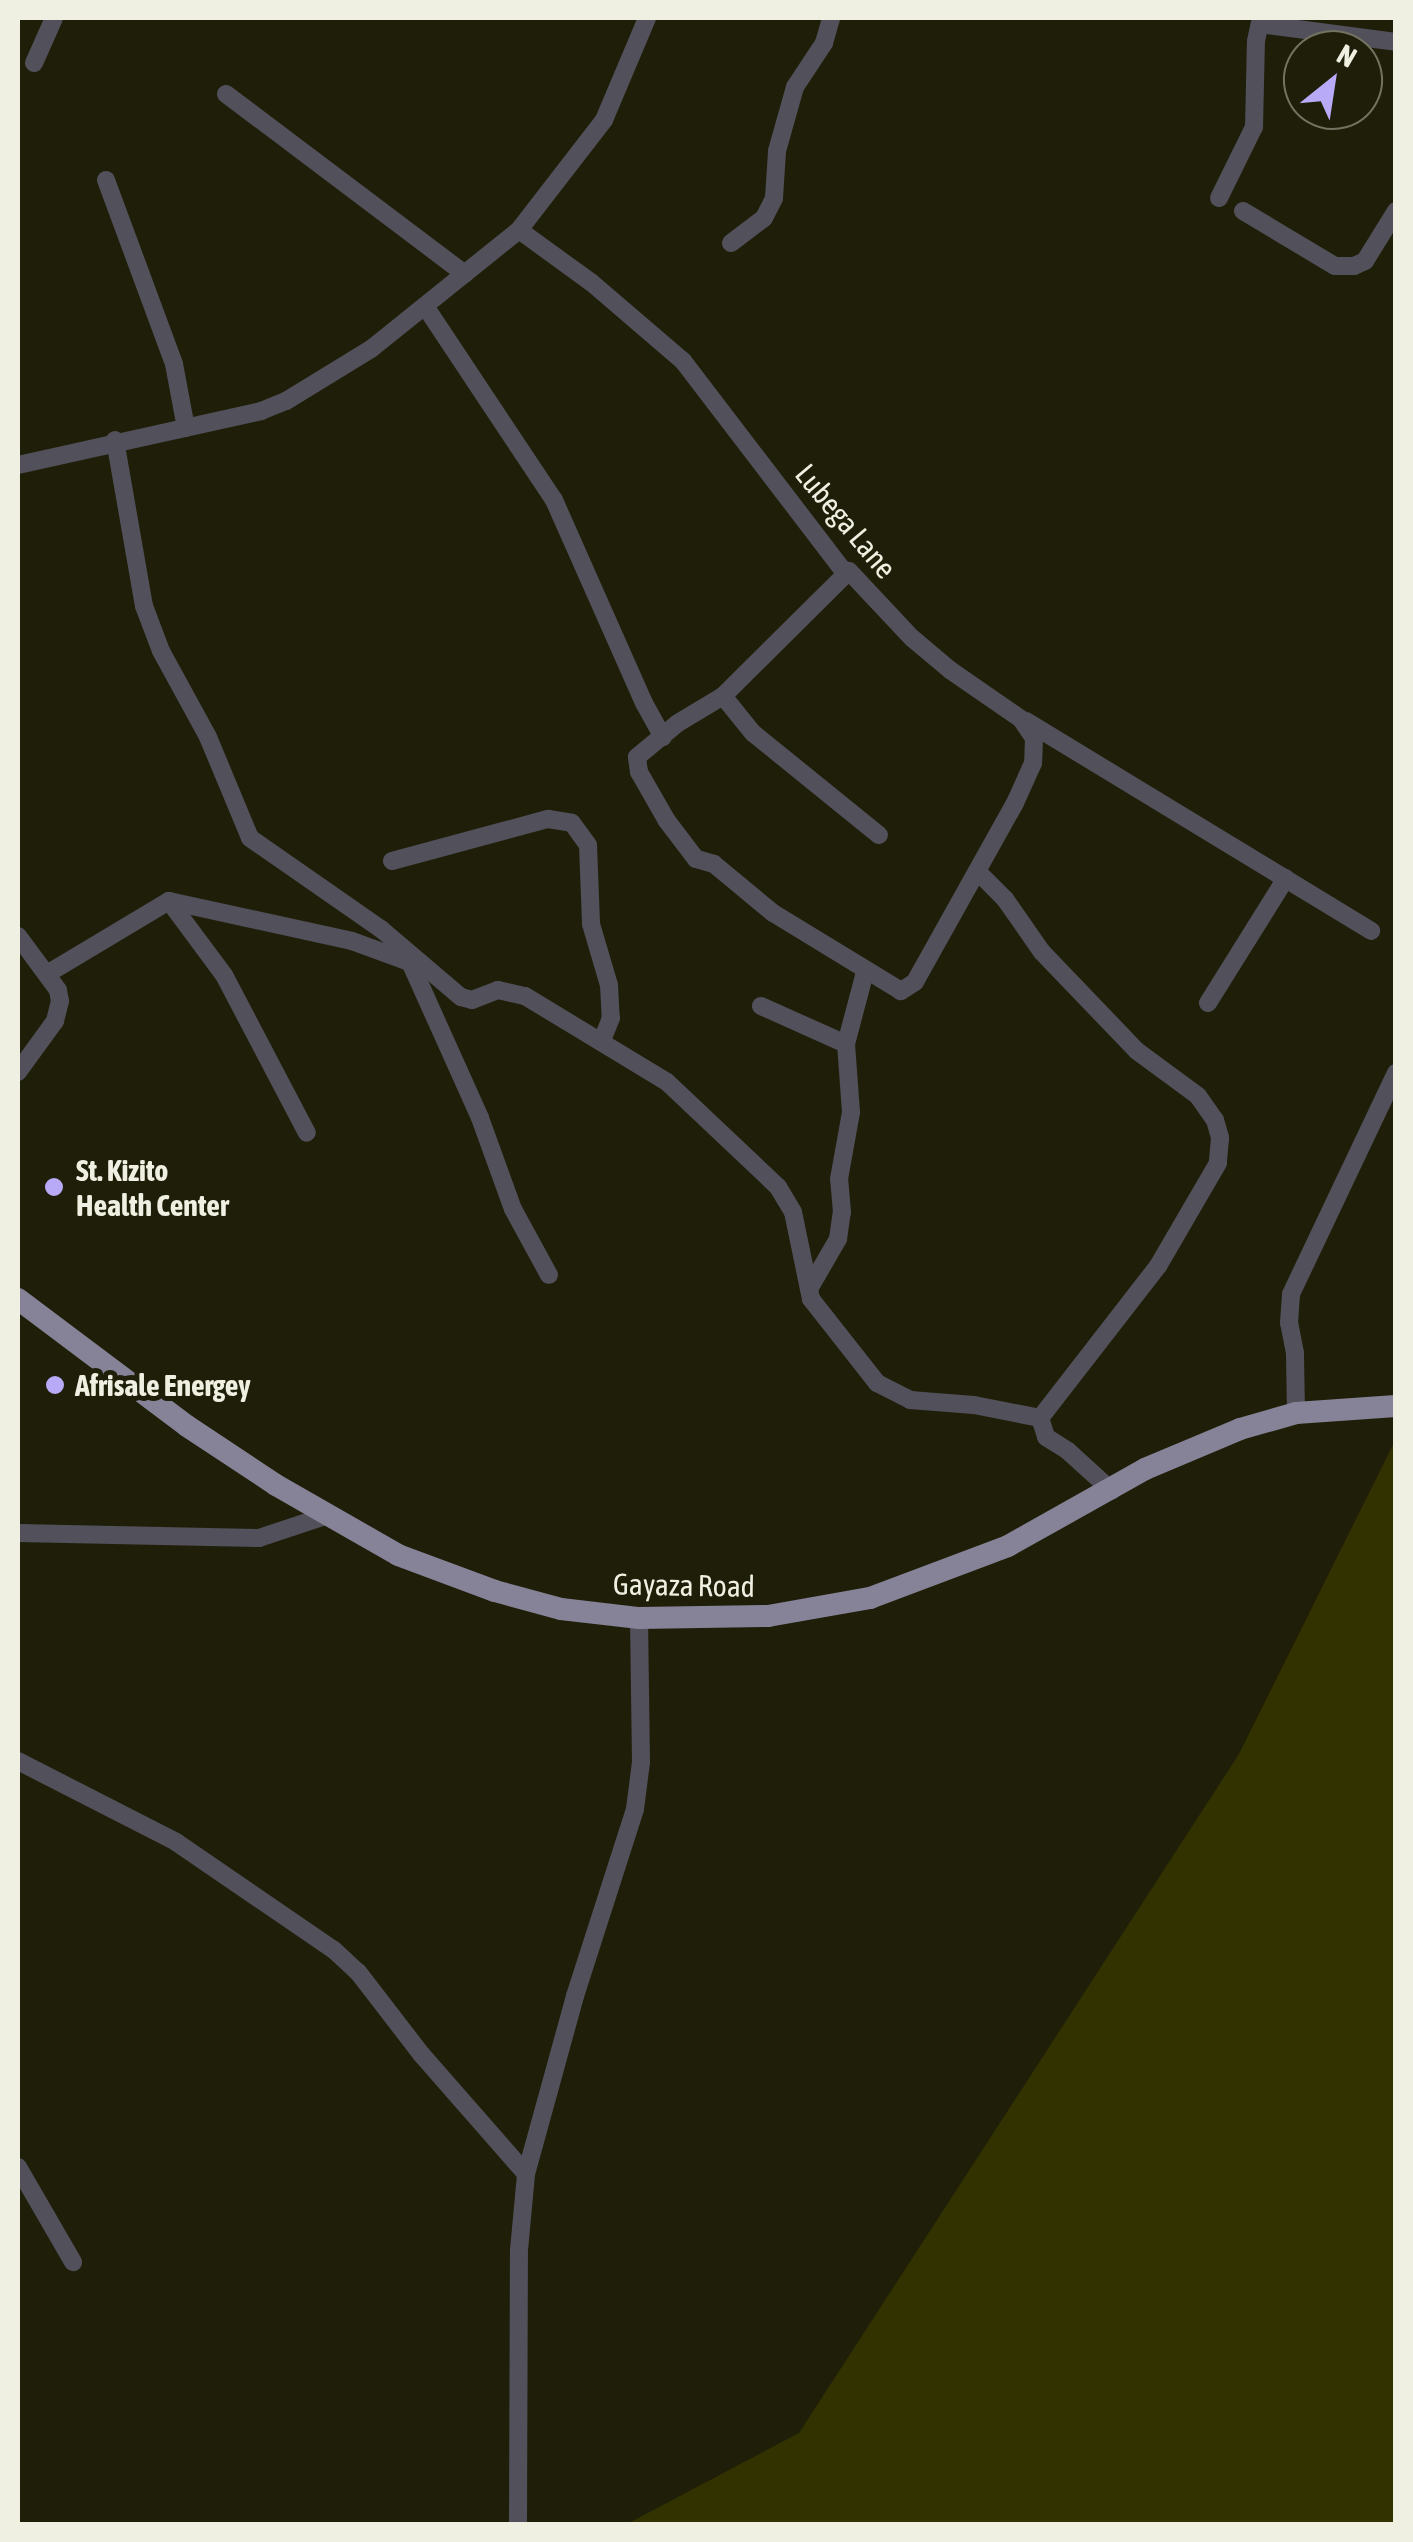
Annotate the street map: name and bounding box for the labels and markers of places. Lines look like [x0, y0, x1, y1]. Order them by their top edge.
place label: St. Kizito Health Center [76, 1152, 229, 1222]
marker: St. Kizito Health Center [41, 1174, 67, 1200]
place label: Afrisale Energey [75, 1367, 251, 1403]
marker: Afrisale Energey [44, 1374, 66, 1396]

